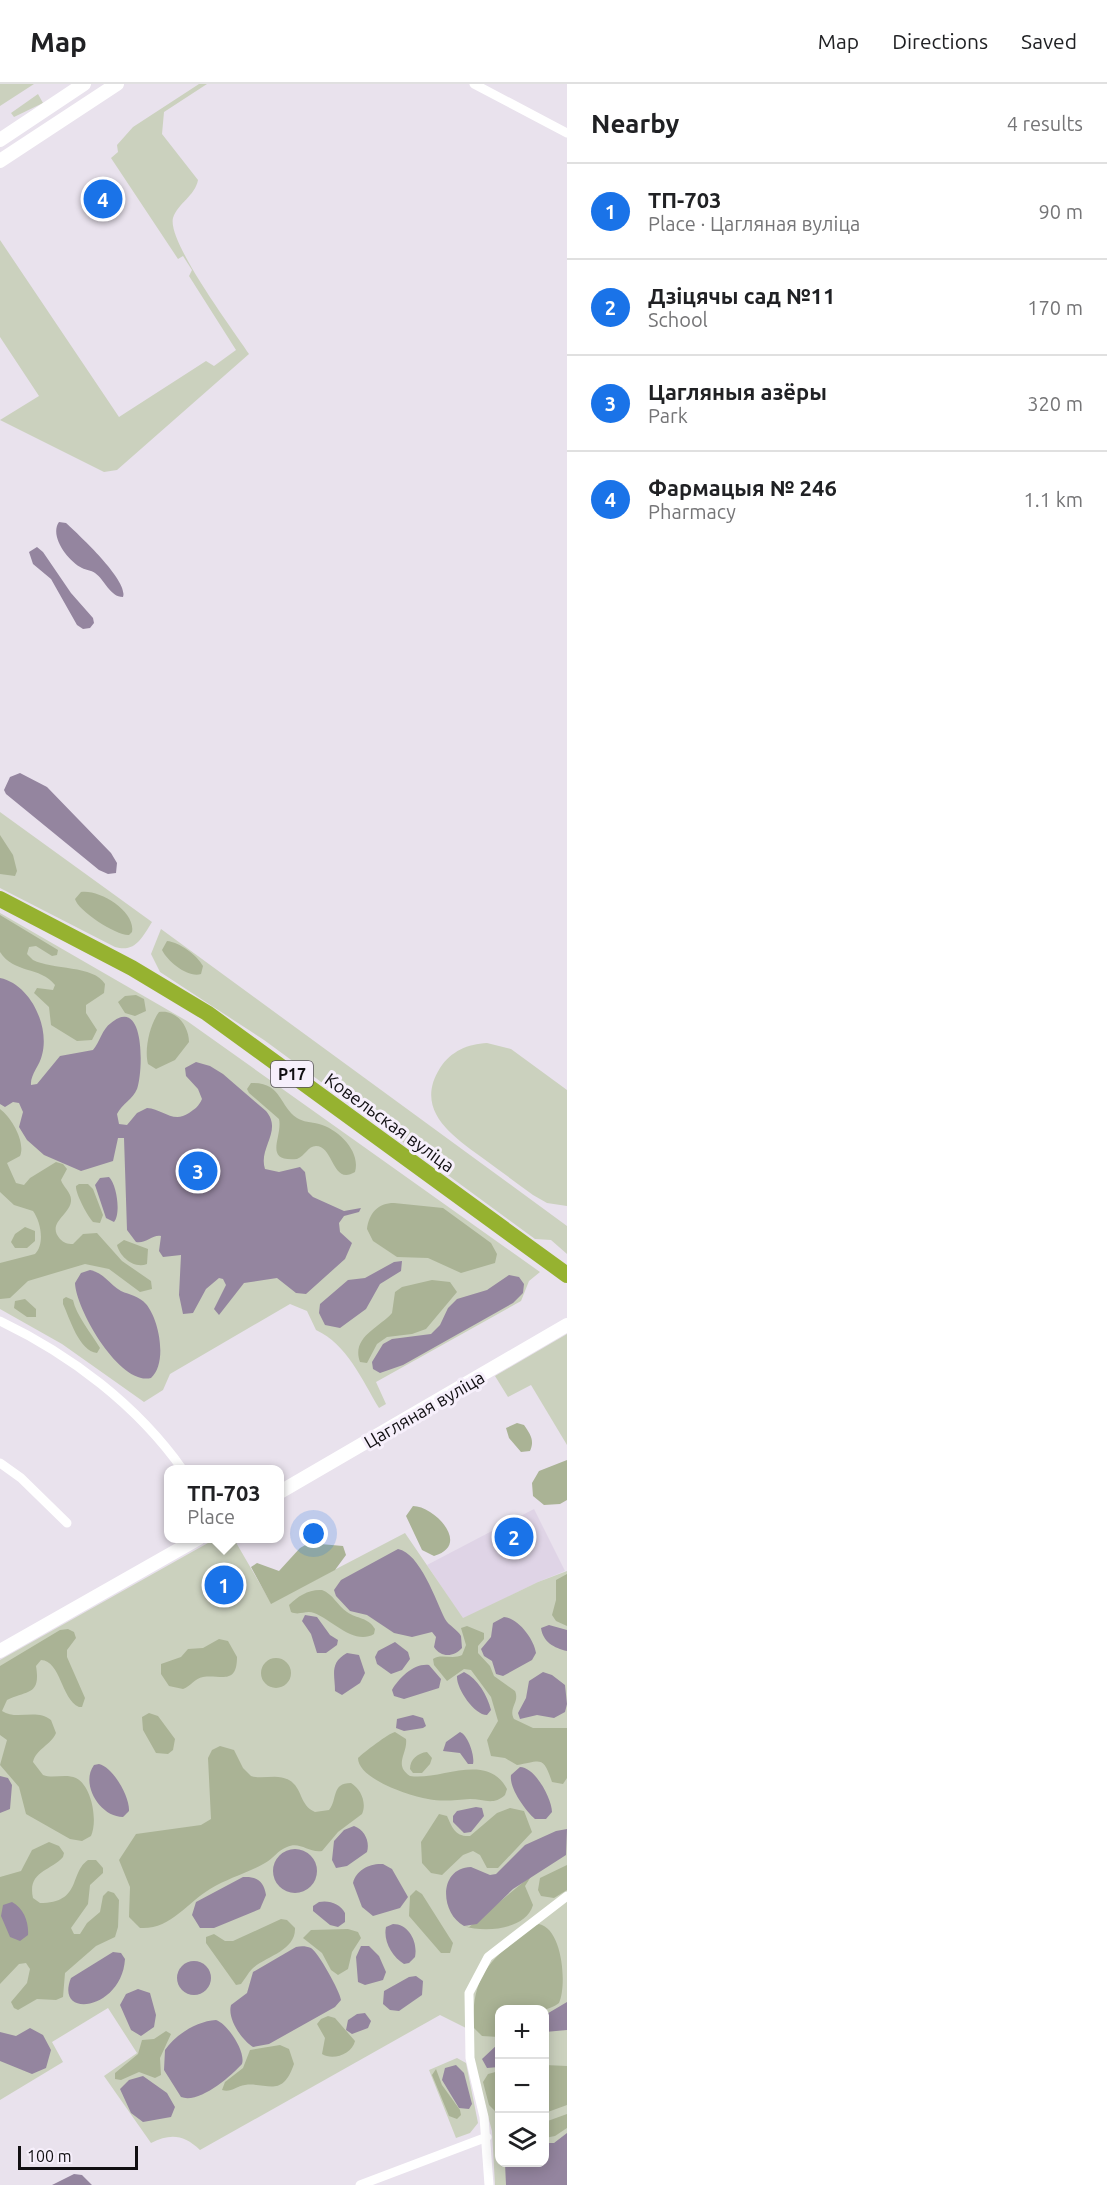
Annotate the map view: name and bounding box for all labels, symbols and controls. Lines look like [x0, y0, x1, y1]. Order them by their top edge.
text: Map [30, 26, 87, 57]
text: Map [818, 29, 859, 53]
text: Directions [892, 29, 988, 53]
text: Saved [1021, 29, 1077, 53]
text: Nearby [591, 109, 679, 138]
text: 4 results [1007, 112, 1083, 135]
pin: 4 [84, 176, 122, 222]
text: ТП-703 [648, 187, 721, 212]
text: 1 [605, 200, 616, 223]
text: 90 m [1039, 200, 1083, 223]
text: Place · Цагляная вуліца [648, 212, 860, 235]
text: Дзіцячы сад №11 [648, 283, 835, 308]
text: 2 [605, 296, 616, 319]
text: 170 m [1027, 296, 1083, 319]
text: School [648, 308, 708, 331]
text: Цагляныя азёры [648, 379, 827, 404]
text: 3 [605, 392, 616, 415]
text: 320 m [1027, 392, 1083, 415]
text: Park [648, 404, 688, 427]
text: Фармацыя № 246 [648, 475, 837, 500]
text: 4 [605, 488, 616, 511]
text: 1.1 km [1024, 488, 1083, 511]
text: Pharmacy [648, 500, 736, 523]
road number: Р17 [271, 1061, 313, 1087]
street label: Ковельская вуліца [322, 1068, 458, 1176]
pin: 3 [178, 1148, 218, 1194]
street label: Цагляная вуліца [360, 1366, 488, 1452]
popup [164, 1465, 284, 1543]
text: ТП-703 [187, 1480, 261, 1505]
text: Place [187, 1505, 235, 1528]
pin: 2 [494, 1514, 534, 1560]
your location [299, 1519, 328, 1548]
pin: 1 [204, 1562, 244, 1608]
map controls [495, 2005, 549, 2167]
button: + [495, 2005, 549, 2059]
button: − [495, 2059, 549, 2113]
button: layers [495, 2113, 549, 2167]
scale bar [18, 2143, 138, 2170]
text: 100 m [27, 2147, 72, 2165]

